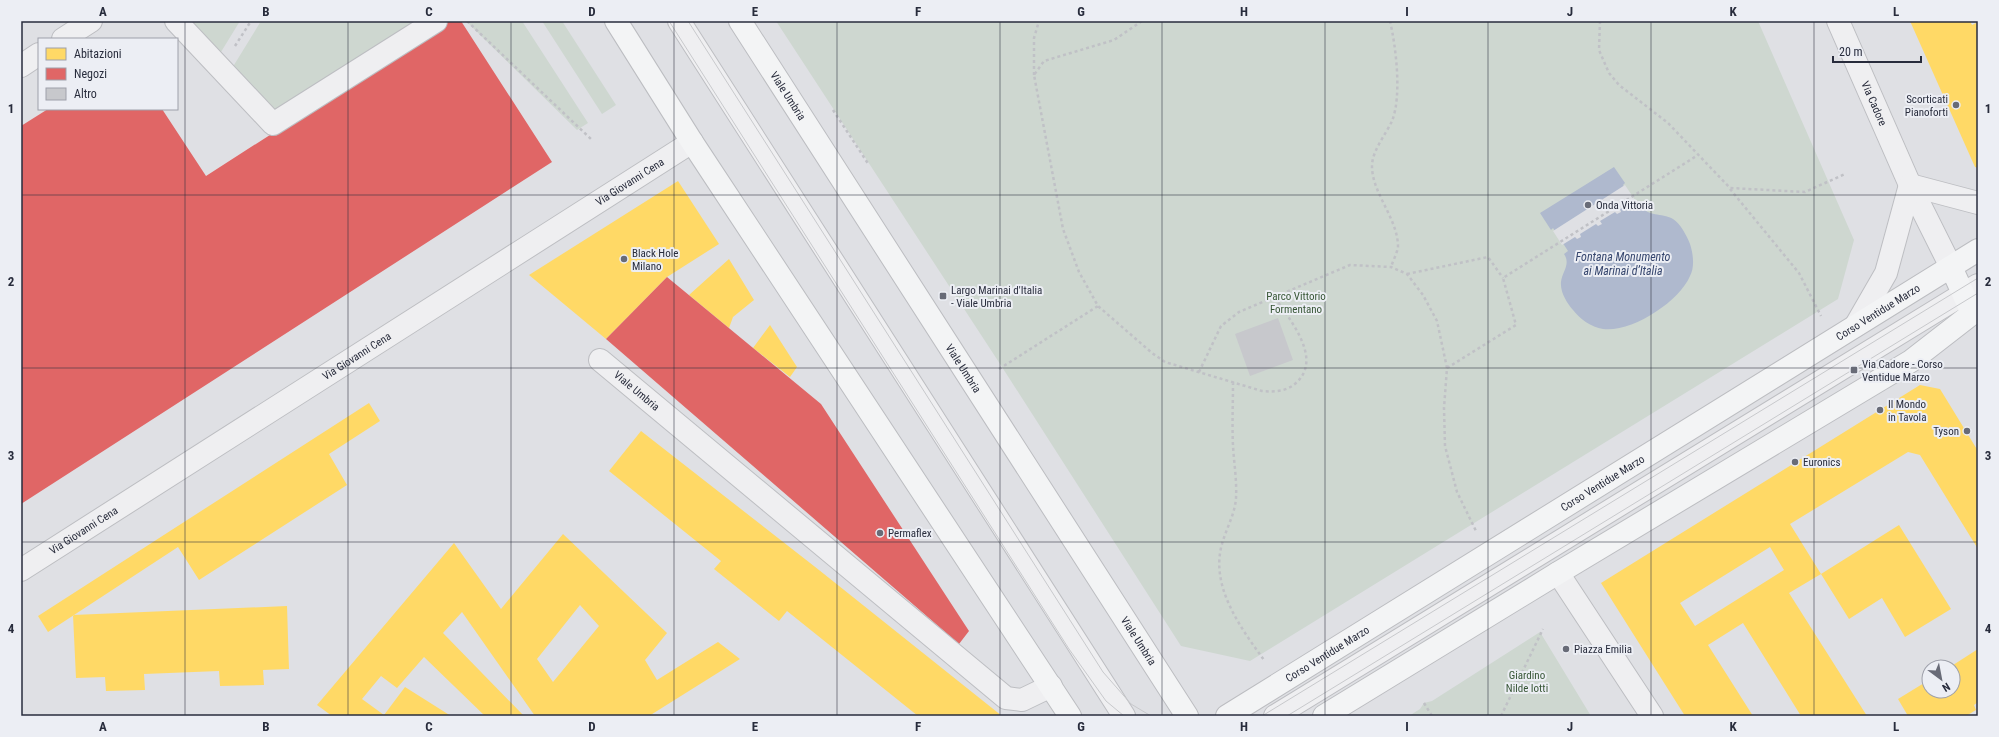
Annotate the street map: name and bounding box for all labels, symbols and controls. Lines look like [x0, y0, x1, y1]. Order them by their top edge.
text: A [99, 4, 107, 19]
text: B [262, 4, 270, 19]
text: C [425, 4, 433, 19]
text: D [588, 4, 596, 19]
text: E [752, 4, 759, 19]
text: F [915, 4, 921, 19]
text: G [1077, 4, 1085, 19]
text: H [1240, 4, 1248, 19]
text: I [1405, 4, 1409, 19]
text: J [1567, 4, 1573, 19]
text: K [1729, 4, 1737, 19]
text: L [1893, 4, 1899, 19]
legend [38, 38, 178, 110]
scale bar [1833, 38, 1921, 64]
text: 20 m [1839, 45, 1863, 59]
text: Abitazioni [74, 47, 122, 61]
text: Negozi [74, 67, 107, 81]
street label: Viale Umbria [767, 69, 808, 123]
street label: Via Cadore [1858, 79, 1889, 128]
text: Altro [74, 87, 97, 101]
place label: Scorticati Pianoforti [1905, 93, 1948, 119]
marker: Scorticati Pianoforti [1951, 100, 1961, 110]
text: 1 [8, 101, 14, 116]
text: 1 [1985, 101, 1991, 116]
street label: Via Giovanni Cena [593, 156, 667, 209]
place label: Onda Vittoria [1596, 199, 1653, 212]
marker: Onda Vittoria [1583, 200, 1593, 210]
place label: Black Hole Milano [632, 247, 678, 273]
water label: Fontana Monumento ai Marinai d’Italia [1576, 250, 1671, 278]
marker: Black Hole Milano [619, 254, 629, 264]
text: 2 [8, 274, 15, 289]
text: 2 [1985, 274, 1992, 289]
street label: Corso Ventidue Marzo [1834, 281, 1923, 343]
place label: Largo Marinai d'Italia - Viale Umbria [951, 284, 1042, 310]
park label: Parco Vittorio Formentano [1266, 290, 1326, 316]
marker: Largo Marinai d'Italia - Viale Umbria [938, 291, 948, 301]
street label: Via Giovanni Cena [320, 330, 393, 383]
street label: Viale Umbria [943, 342, 983, 395]
place label: Via Cadore - Corso Ventidue Marzo [1862, 358, 1943, 384]
marker: Via Cadore - Corso Ventidue Marzo [1849, 365, 1859, 375]
street label: Viale Umbria [611, 368, 662, 414]
place label: Il Mondo in Tavola [1888, 398, 1926, 424]
marker: Il Mondo in Tavola [1875, 405, 1885, 415]
place label: Tyson [1933, 425, 1959, 438]
marker: Tyson [1962, 426, 1972, 436]
text: 3 [8, 448, 14, 463]
text: 3 [1985, 448, 1991, 463]
street label: Corso Ventidue Marzo [1559, 452, 1648, 514]
place label: Euronics [1803, 456, 1840, 469]
marker: Euronics [1790, 457, 1800, 467]
street label: Via Giovanni Cena [47, 504, 120, 557]
place label: Permaflex [888, 527, 932, 540]
marker: Permaflex [875, 528, 885, 538]
street label: Viale Umbria [1118, 614, 1159, 668]
text: 4 [8, 621, 15, 636]
text: 4 [1985, 621, 1992, 636]
street label: Corso Ventidue Marzo [1283, 623, 1372, 685]
place label: Piazza Emilia [1574, 643, 1632, 656]
marker: Piazza Emilia [1561, 644, 1571, 654]
north arrow [1921, 659, 1961, 699]
park label: Giardino Nilde Iotti [1506, 669, 1548, 695]
text: N [1940, 680, 1952, 694]
text: A [99, 719, 107, 734]
text: B [262, 719, 270, 734]
text: C [425, 719, 433, 734]
text: D [588, 719, 596, 734]
text: E [752, 719, 759, 734]
text: F [915, 719, 921, 734]
text: G [1077, 719, 1085, 734]
text: H [1240, 719, 1248, 734]
text: I [1405, 719, 1409, 734]
text: J [1567, 719, 1573, 734]
text: K [1729, 719, 1737, 734]
text: L [1893, 719, 1899, 734]

